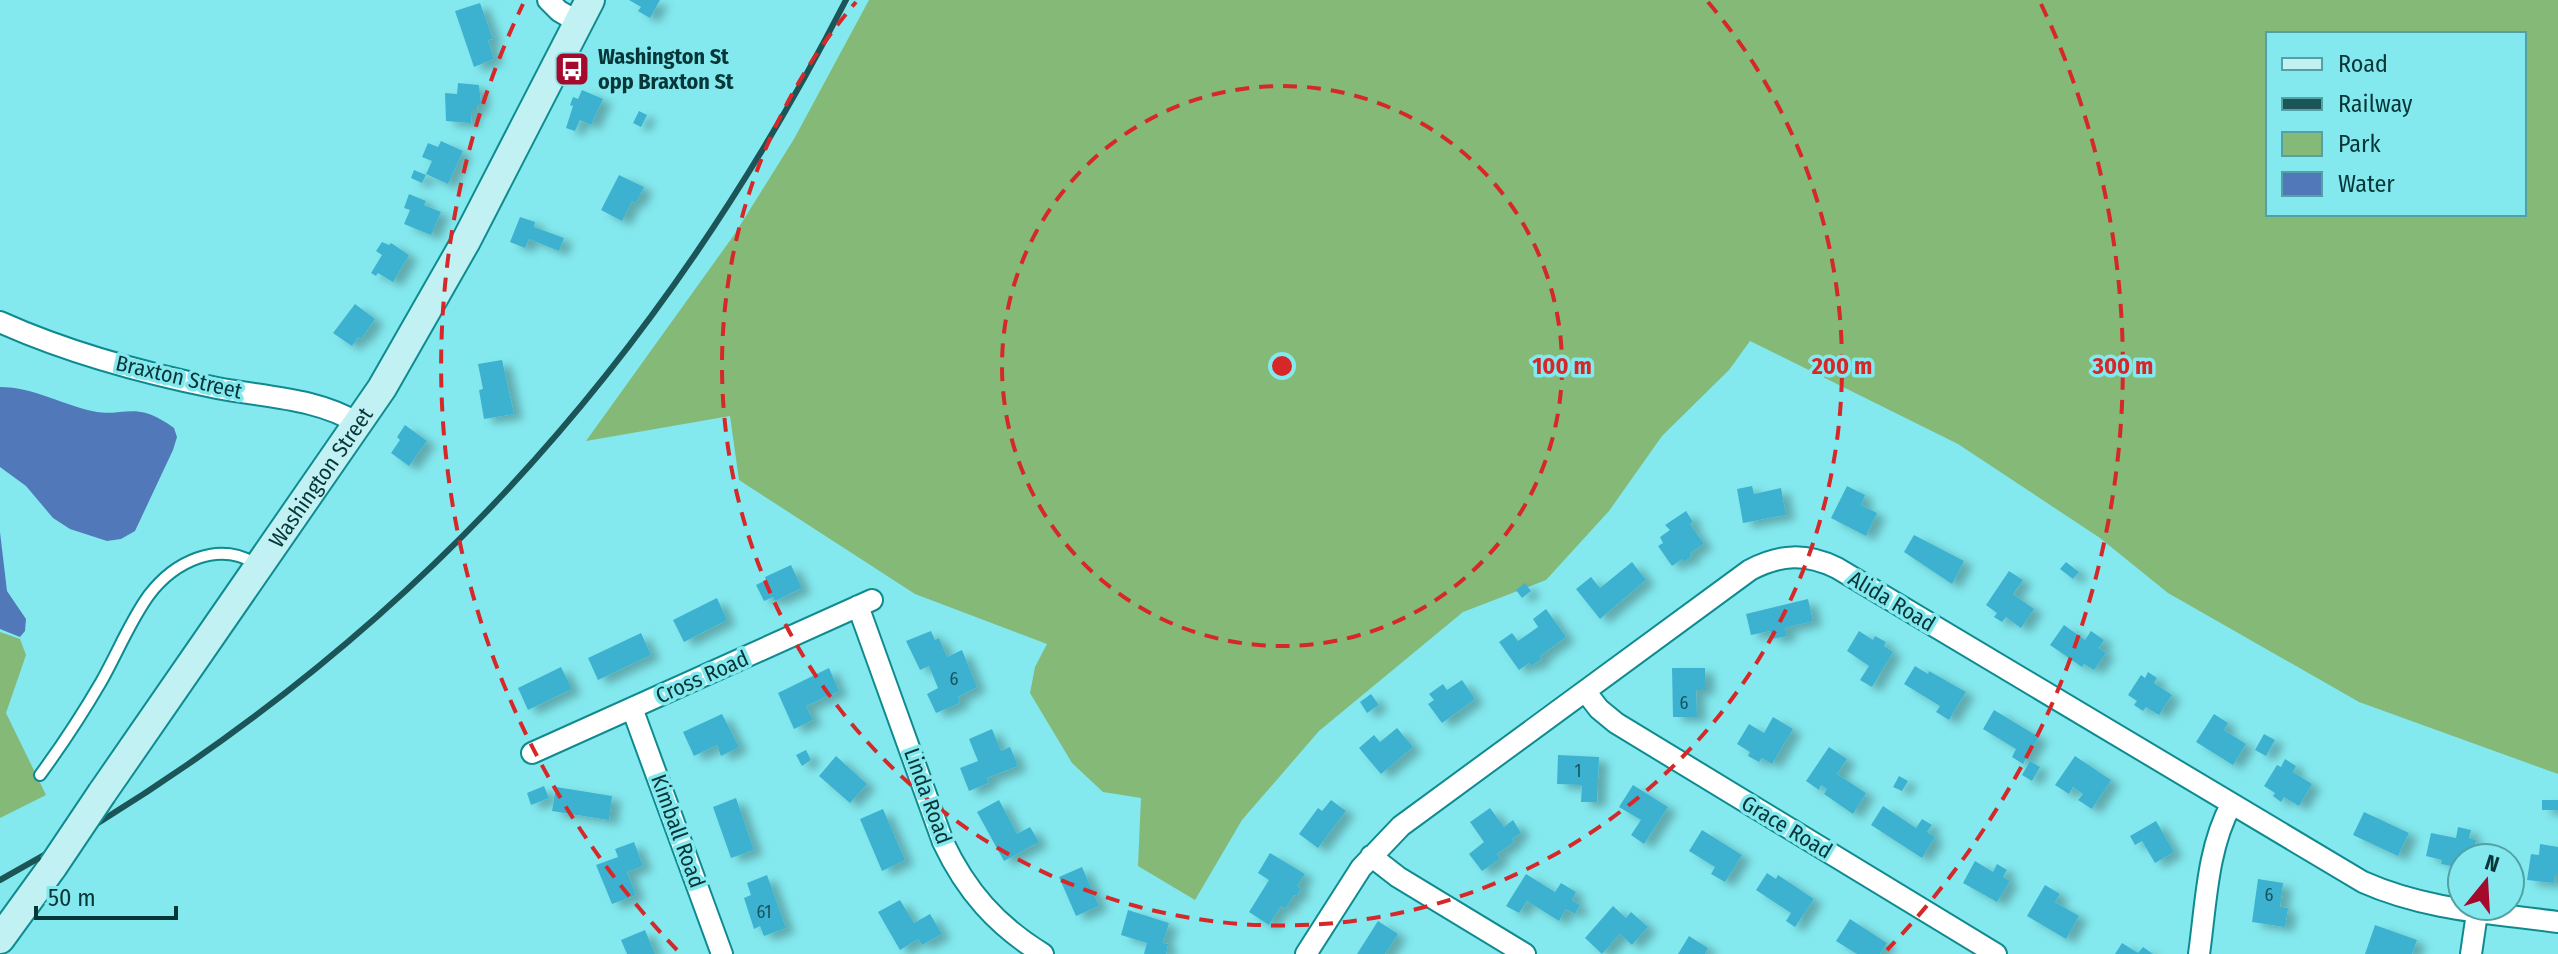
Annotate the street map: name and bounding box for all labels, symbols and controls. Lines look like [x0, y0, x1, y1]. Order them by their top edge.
legend [2266, 32, 2526, 216]
place label: Washington St opp Braxton St [598, 43, 734, 95]
bus stop icon: Washington St opp Braxton St [553, 50, 591, 88]
text: Road [2338, 50, 2388, 78]
text: Railway [2338, 90, 2413, 118]
text: Park [2338, 130, 2381, 158]
text: Water [2338, 170, 2395, 198]
street label: Braxton Street [113, 349, 246, 405]
centre of rings [1268, 352, 1296, 380]
text: 100 m [1532, 352, 1592, 380]
text: 200 m [1811, 352, 1872, 380]
text: 300 m [2092, 352, 2153, 380]
street label: Washington Street [263, 401, 379, 552]
street label: Alida Road [1844, 565, 1940, 637]
street label: Cross Road [651, 645, 753, 709]
house number: 6 [950, 668, 959, 690]
house number: 6 [1680, 692, 1689, 714]
street label: Linda Road [898, 744, 958, 848]
house number: 1 [1574, 760, 1582, 782]
street label: Kimball Road [645, 771, 711, 891]
street label: Grace Road [1737, 789, 1837, 865]
north arrow [2446, 842, 2526, 922]
text: N [2482, 849, 2502, 878]
scale bar [36, 870, 176, 920]
text: 50 m [48, 884, 96, 912]
house number: 6 [2265, 884, 2274, 906]
house number: 61 [756, 901, 772, 923]

